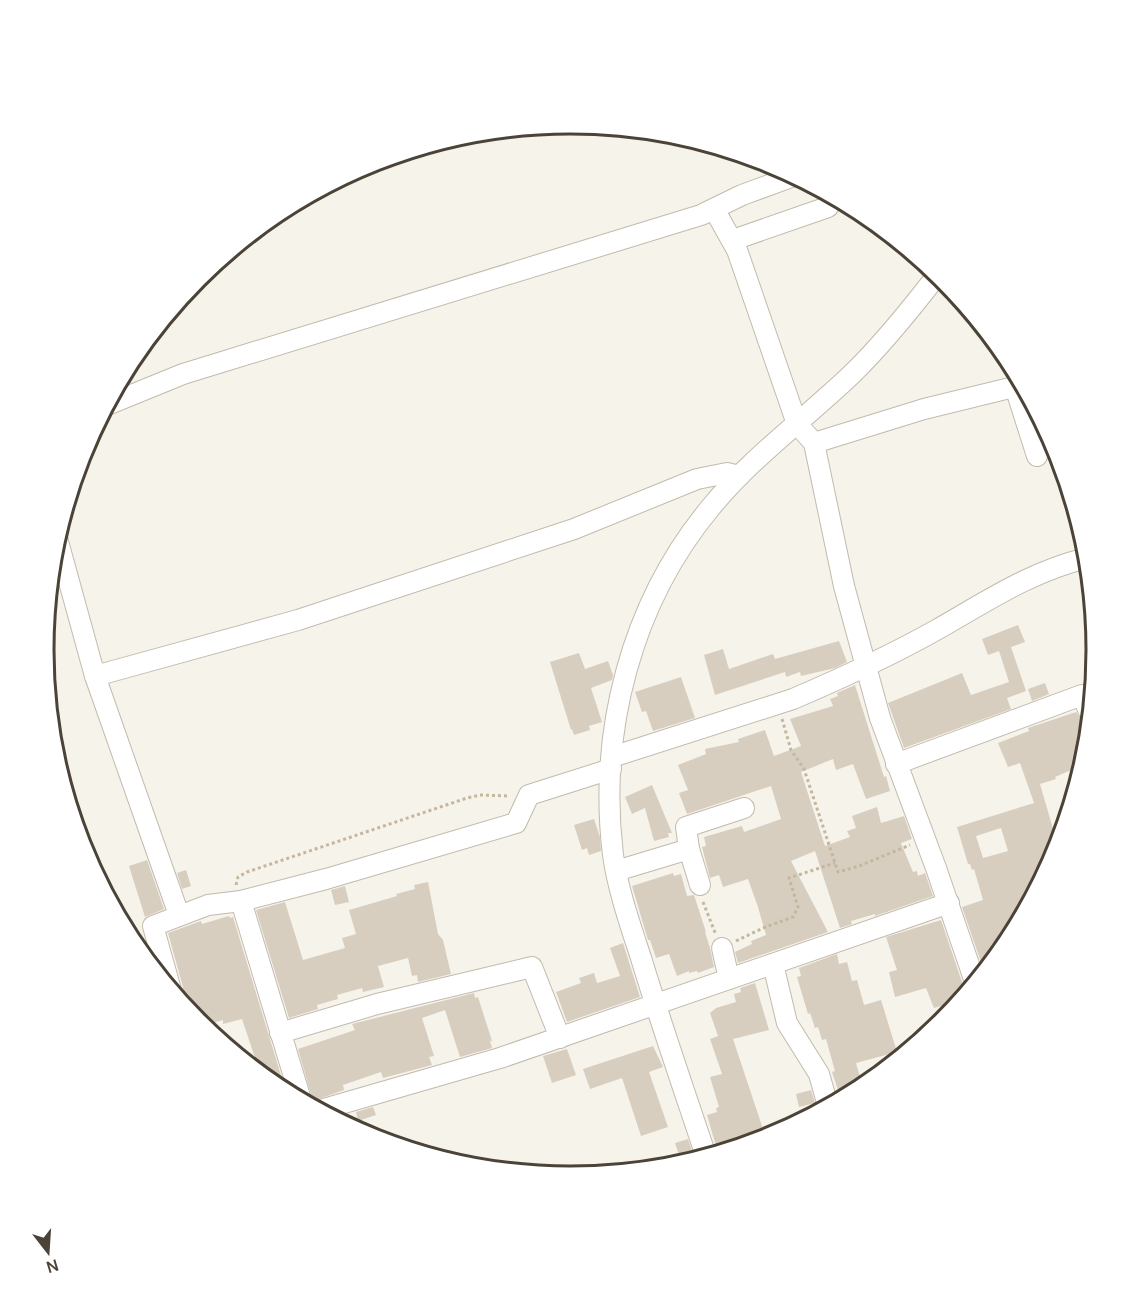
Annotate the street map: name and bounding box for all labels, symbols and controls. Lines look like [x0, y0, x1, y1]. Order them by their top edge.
north arrow [18, 1222, 78, 1282]
text: N [44, 1254, 61, 1279]

